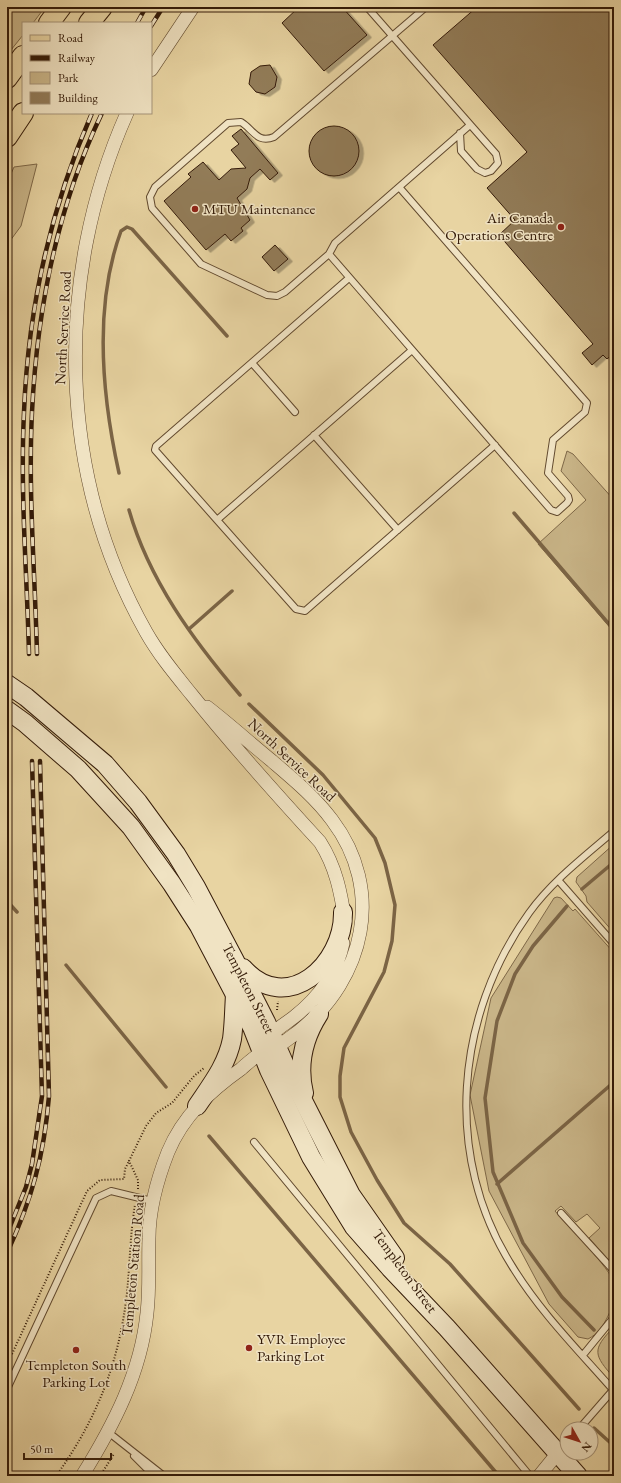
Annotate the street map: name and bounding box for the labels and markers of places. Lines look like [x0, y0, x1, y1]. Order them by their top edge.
place label: MTU Maintenance [203, 199, 316, 218]
marker: MTU Maintenance [190, 204, 200, 214]
place label: Air Canada Operations Centre [445, 208, 553, 244]
marker: Air Canada Operations Centre [556, 222, 566, 232]
place label: YVR Employee Parking Lot [257, 1329, 346, 1365]
marker: YVR Employee Parking Lot [244, 1343, 254, 1353]
marker: Templeton South Parking Lot [71, 1345, 81, 1355]
place label: Templeton South Parking Lot [26, 1355, 127, 1391]

